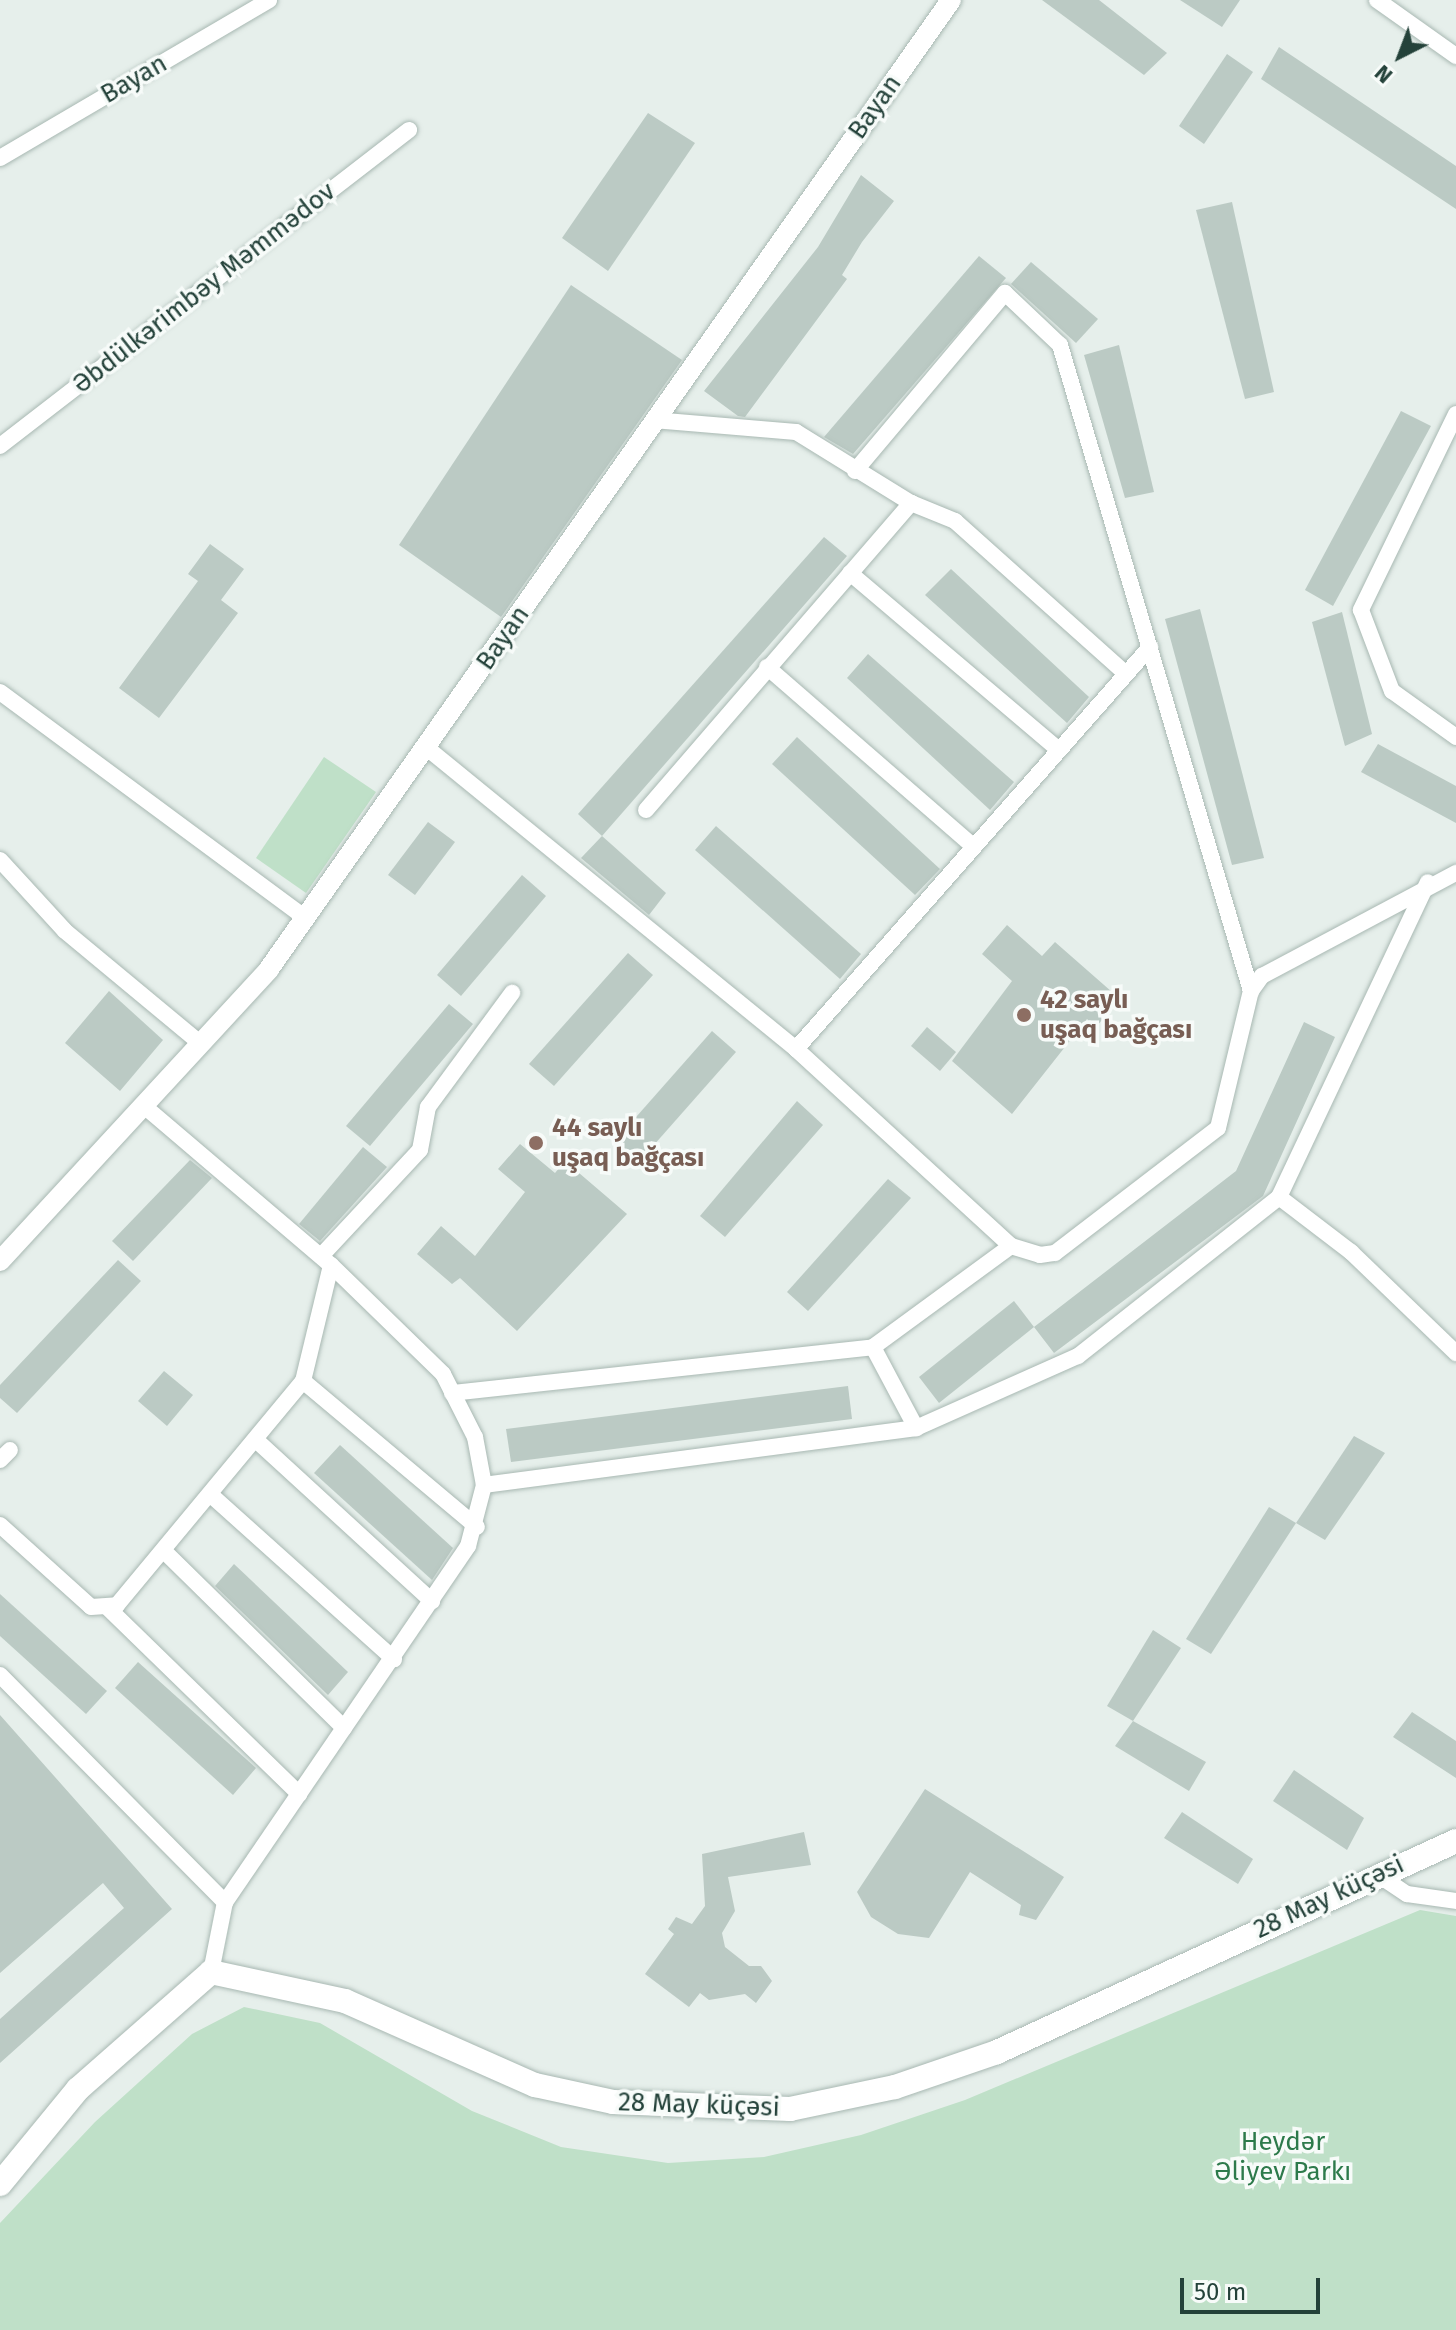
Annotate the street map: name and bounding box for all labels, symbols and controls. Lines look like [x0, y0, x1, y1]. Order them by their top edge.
north arrow [1360, 16, 1440, 96]
street label: Bayan [95, 48, 173, 110]
text: N [1369, 59, 1398, 89]
street label: Bayan [842, 69, 908, 145]
street label: Əbdülkərimbəy Məmmədov [67, 176, 341, 400]
street label: Bayan [470, 600, 536, 676]
place label: 42 saylı uşaq bağçası [1040, 984, 1192, 1046]
marker: 42 saylı uşaq bağçası [1015, 1006, 1033, 1024]
place label: 44 saylı uşaq bağçası [552, 1112, 704, 1174]
marker: 44 saylı uşaq bağçası [527, 1134, 545, 1152]
street label: 28 May küçəsi [1249, 1849, 1409, 1945]
street label: 28 May küçəsi [618, 2087, 780, 2123]
park label: Heydər Əliyev Parkı [1215, 2126, 1351, 2188]
scale bar [1184, 2262, 1324, 2312]
text: 50 m [1194, 2278, 1246, 2306]

